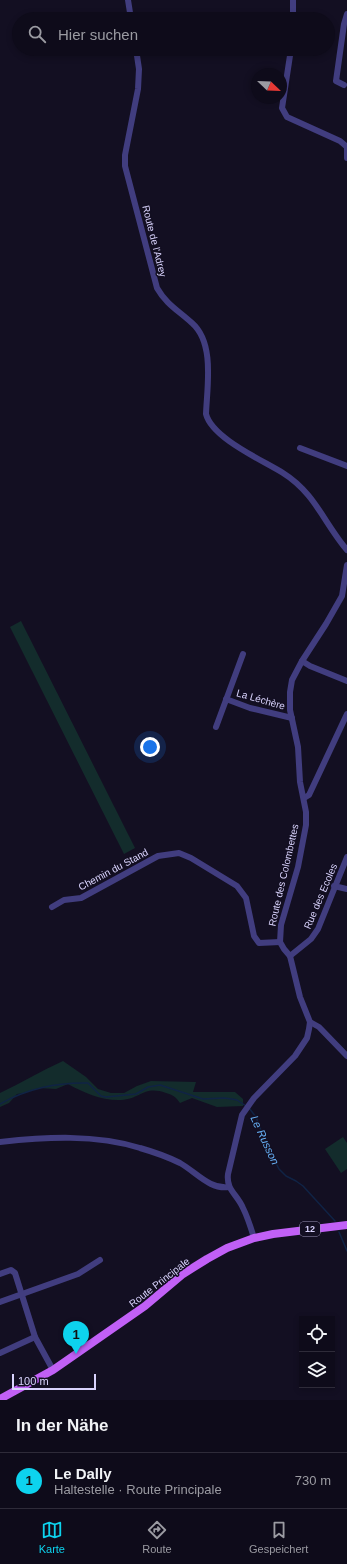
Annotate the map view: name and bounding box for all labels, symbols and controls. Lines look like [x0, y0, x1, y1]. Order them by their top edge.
search box [12, 12, 335, 56]
icon: search [26, 23, 48, 45]
text: Hier suchen [58, 26, 138, 43]
north arrow [251, 68, 287, 104]
street label: Route de l'Adrey [140, 204, 169, 278]
street label: La Léchère [235, 687, 287, 712]
your location [140, 737, 160, 757]
street label: Route des Colombettes [266, 823, 301, 927]
street label: Chemin du Stand [77, 846, 150, 892]
street label: Rue des Ecoles [302, 862, 339, 931]
water label: Le Russon [248, 1114, 282, 1166]
road number: 12 [300, 1222, 320, 1236]
street label: Route Principale [127, 1255, 192, 1309]
map controls [299, 1316, 335, 1388]
button: locate [299, 1316, 335, 1352]
pin: 1 [63, 1321, 89, 1354]
button: layers [299, 1352, 335, 1388]
scale bar [12, 1372, 96, 1391]
text: 100 m [18, 1375, 49, 1387]
text: In der Nähe [16, 1416, 109, 1435]
text: Le Dally [54, 1465, 112, 1482]
text: 1 [25, 1473, 33, 1488]
text: 730 m [295, 1473, 331, 1488]
text: Haltestelle · Route Principale [54, 1482, 222, 1497]
tab: Karte [39, 1519, 65, 1555]
tab: Route [142, 1519, 172, 1555]
tab: Gespeichert [249, 1519, 308, 1555]

